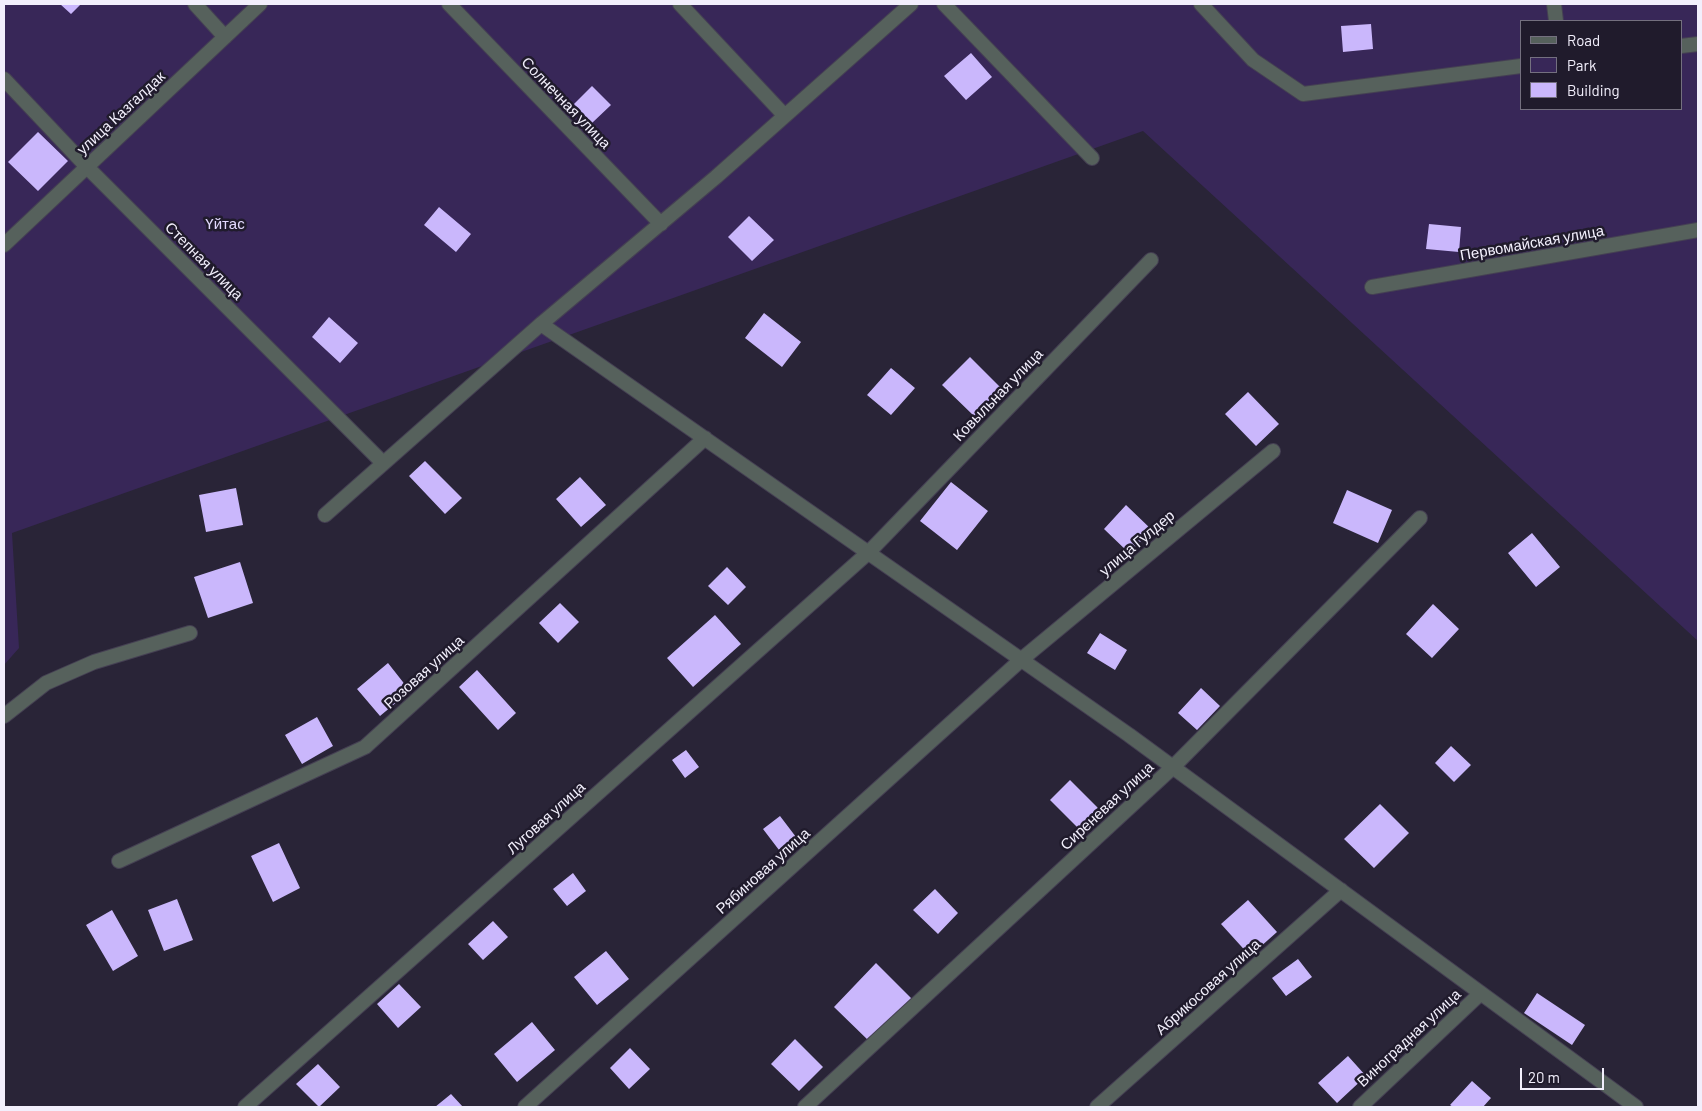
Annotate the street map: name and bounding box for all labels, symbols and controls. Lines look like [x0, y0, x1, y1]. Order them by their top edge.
legend [1520, 20, 1682, 110]
text: Road [1567, 31, 1600, 49]
street label: Солнечная улица [518, 53, 614, 153]
text: Park [1567, 56, 1596, 74]
street label: улица Казгалдак [73, 68, 169, 158]
text: Building [1567, 81, 1620, 99]
park label: Үйтас [205, 215, 245, 233]
street label: Степная улица [161, 218, 247, 304]
street label: Первомайская улица [1459, 221, 1605, 265]
street label: Ковыльная улица [949, 345, 1047, 445]
street label: улица Гулдер [1096, 506, 1178, 580]
street label: Розовая улица [380, 631, 468, 713]
street label: Сиреневая улица [1057, 758, 1157, 854]
street label: Луговая улица [503, 778, 589, 858]
street label: Рябиновая улица [712, 824, 814, 918]
street label: Абрикосовая улица [1152, 935, 1264, 1039]
street label: Виноградная улица [1354, 985, 1464, 1091]
scale bar [1522, 1058, 1606, 1090]
text: 20 m [1528, 1068, 1560, 1086]

